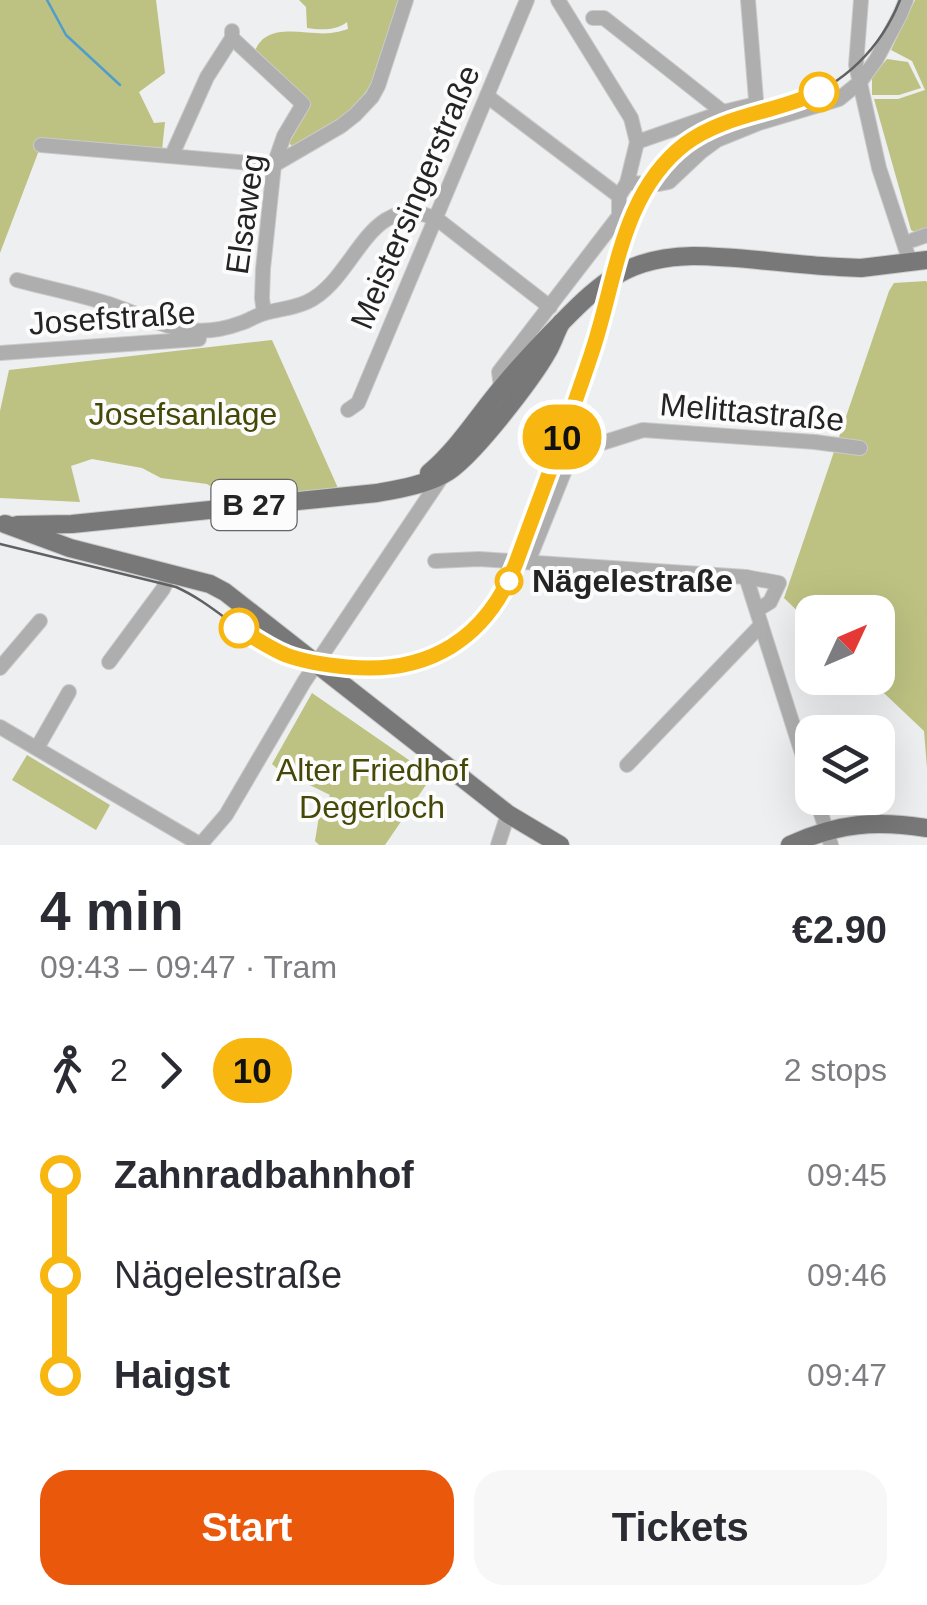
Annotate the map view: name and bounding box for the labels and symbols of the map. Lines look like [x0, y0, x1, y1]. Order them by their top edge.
street label: Meistersingerstraße [343, 60, 487, 334]
unlabelled marker [800, 73, 838, 111]
street label: Elsaweg [219, 152, 271, 276]
street label: Josefstraße [27, 294, 197, 342]
street label: Melittastraße [658, 386, 846, 438]
park label: Josefsanlage [89, 396, 277, 432]
line badge: 10 [517, 404, 607, 470]
road number: B 27 [212, 480, 296, 530]
place label: Nägelestraße [532, 563, 733, 599]
marker: Nägelestraße [496, 568, 522, 594]
north arrow [795, 595, 895, 695]
unlabelled marker [220, 609, 258, 647]
park label: Alter Friedhof Degerloch [276, 752, 468, 825]

